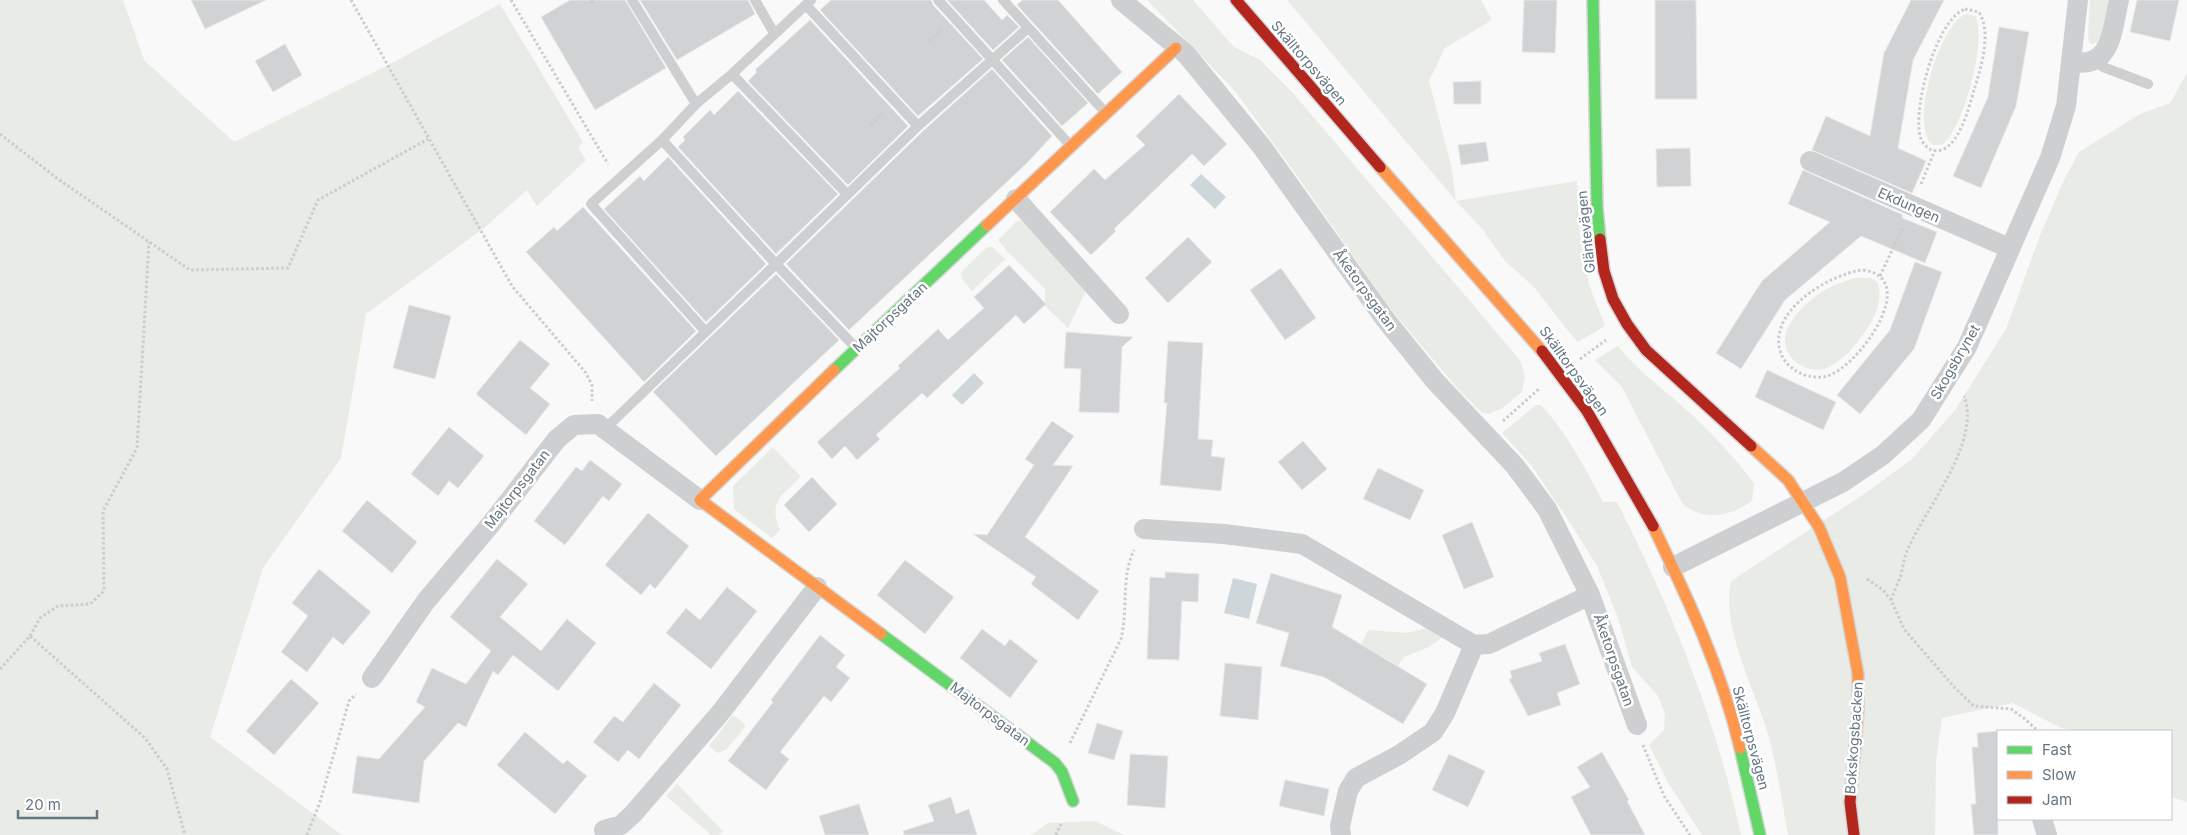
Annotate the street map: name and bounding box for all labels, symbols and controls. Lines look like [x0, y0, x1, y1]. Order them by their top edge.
street label: Skälltorpsvägen [1268, 17, 1351, 108]
street label: Ekdungen [1876, 183, 1943, 226]
street label: Gläntevägen [1573, 190, 1598, 274]
street label: Åketorpsgatan [1330, 245, 1402, 334]
street label: Majtorpsgatan [849, 278, 930, 355]
street label: Skogsbrynet [1926, 321, 1983, 402]
street label: Skälltorpsvägen [1536, 323, 1613, 419]
street label: Majtorpsgatan [481, 446, 553, 532]
street label: Åketorpsgatan [1591, 611, 1639, 708]
street label: Majtorpsgatan [947, 678, 1034, 749]
street label: Bokskogsbacken [1841, 681, 1866, 795]
street label: Skälltorpsvägen [1729, 684, 1773, 791]
legend [1997, 730, 2172, 820]
text: Fast [2042, 740, 2072, 759]
text: Slow [2042, 765, 2076, 784]
scale bar [18, 788, 96, 820]
text: Jam [2042, 790, 2072, 809]
text: 20 m [25, 795, 61, 814]

